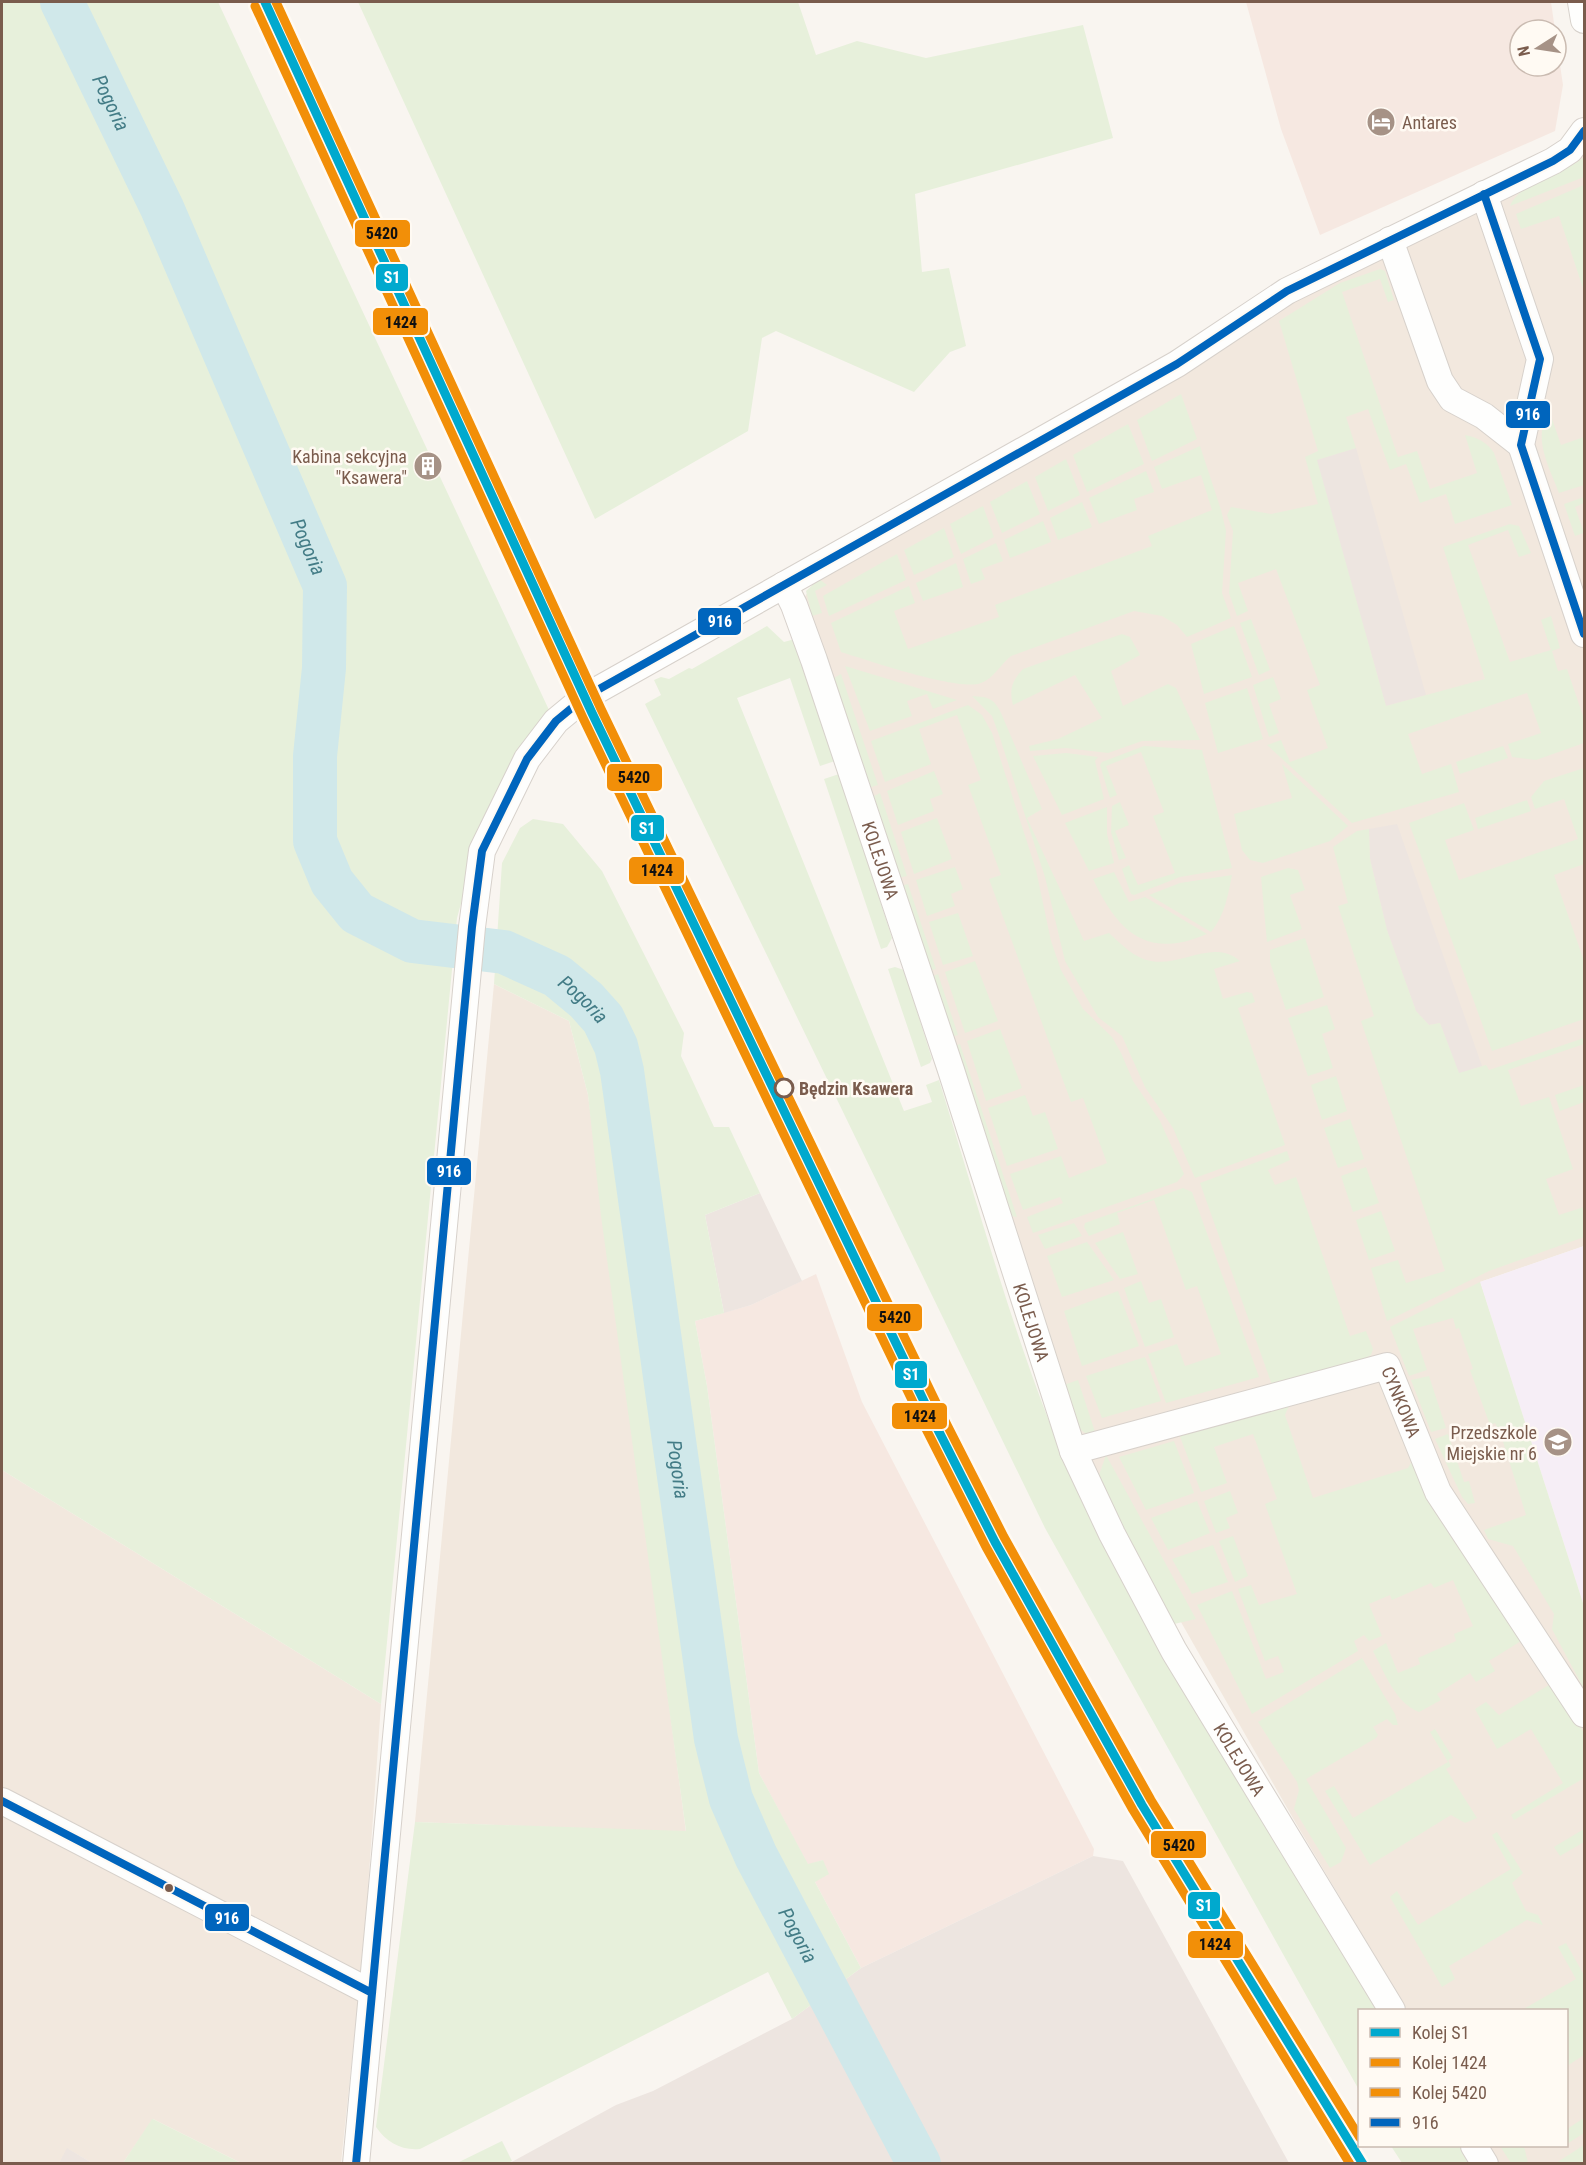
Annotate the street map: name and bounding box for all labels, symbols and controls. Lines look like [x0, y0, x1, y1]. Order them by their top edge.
north arrow [1508, 18, 1568, 78]
text: N [1514, 44, 1534, 58]
water label: Pogoria [87, 71, 135, 135]
hotel icon: Antares [1365, 106, 1397, 138]
place label: Antares [1402, 112, 1457, 133]
line badge: 5420 [354, 219, 411, 248]
text: 5420 [366, 224, 398, 243]
line badge: S1 [375, 263, 409, 292]
text: S1 [384, 268, 400, 287]
line badge: 1424 [372, 307, 429, 336]
text: 1424 [385, 313, 417, 332]
line badge: 916 [1505, 400, 1551, 429]
text: 916 [1516, 405, 1540, 424]
place label: Kabina sekcyjna "Ksawera" [292, 446, 407, 488]
building icon: Kabina sekcyjna "Ksawera" [412, 450, 444, 482]
water label: Pogoria [285, 515, 331, 579]
line badge: 916 [697, 607, 742, 636]
text: 916 [708, 612, 732, 631]
line badge: 5420 [606, 763, 663, 792]
text: 5420 [618, 768, 650, 787]
line badge: S1 [630, 814, 665, 842]
street label: KOLEJOWA [858, 818, 904, 903]
text: S1 [639, 819, 655, 838]
line badge: 1424 [628, 856, 685, 885]
text: 1424 [641, 861, 673, 880]
water label: Pogoria [554, 970, 613, 1028]
marker: Będzin Ksawera [774, 1078, 794, 1098]
place label: Będzin Ksawera [799, 1078, 913, 1099]
line badge: 916 [426, 1157, 472, 1186]
text: 916 [437, 1162, 461, 1181]
street label: KOLEJOWA [1009, 1280, 1054, 1365]
line badge: 5420 [866, 1303, 923, 1332]
text: 5420 [879, 1308, 911, 1327]
line badge: S1 [894, 1360, 928, 1389]
street label: CYNKOWA [1378, 1363, 1426, 1441]
text: S1 [903, 1365, 919, 1384]
line badge: 1424 [891, 1402, 948, 1430]
text: 1424 [904, 1407, 936, 1426]
place label: Przedszkole Miejskie nr 6 [1447, 1422, 1537, 1464]
school or university icon: Przedszkole Miejskie nr 6 [1542, 1426, 1574, 1458]
water label: Pogoria [662, 1438, 694, 1500]
street label: KOLEJOWA [1210, 1719, 1270, 1800]
line badge: 5420 [1150, 1830, 1207, 1859]
text: 5420 [1163, 1836, 1195, 1855]
unlabelled marker [163, 1882, 175, 1894]
line badge: S1 [1187, 1891, 1221, 1920]
text: S1 [1196, 1896, 1212, 1915]
line badge: 916 [204, 1903, 250, 1932]
water label: Pogoria [773, 1903, 822, 1967]
text: 916 [215, 1909, 239, 1928]
line badge: 1424 [1187, 1930, 1244, 1959]
text: 1424 [1199, 1935, 1231, 1954]
legend [1358, 2009, 1568, 2147]
text: Kolej S1 [1412, 2022, 1470, 2043]
text: Kolej 1424 [1412, 2052, 1487, 2073]
text: Kolej 5420 [1412, 2082, 1487, 2103]
text: 916 [1412, 2112, 1439, 2133]

